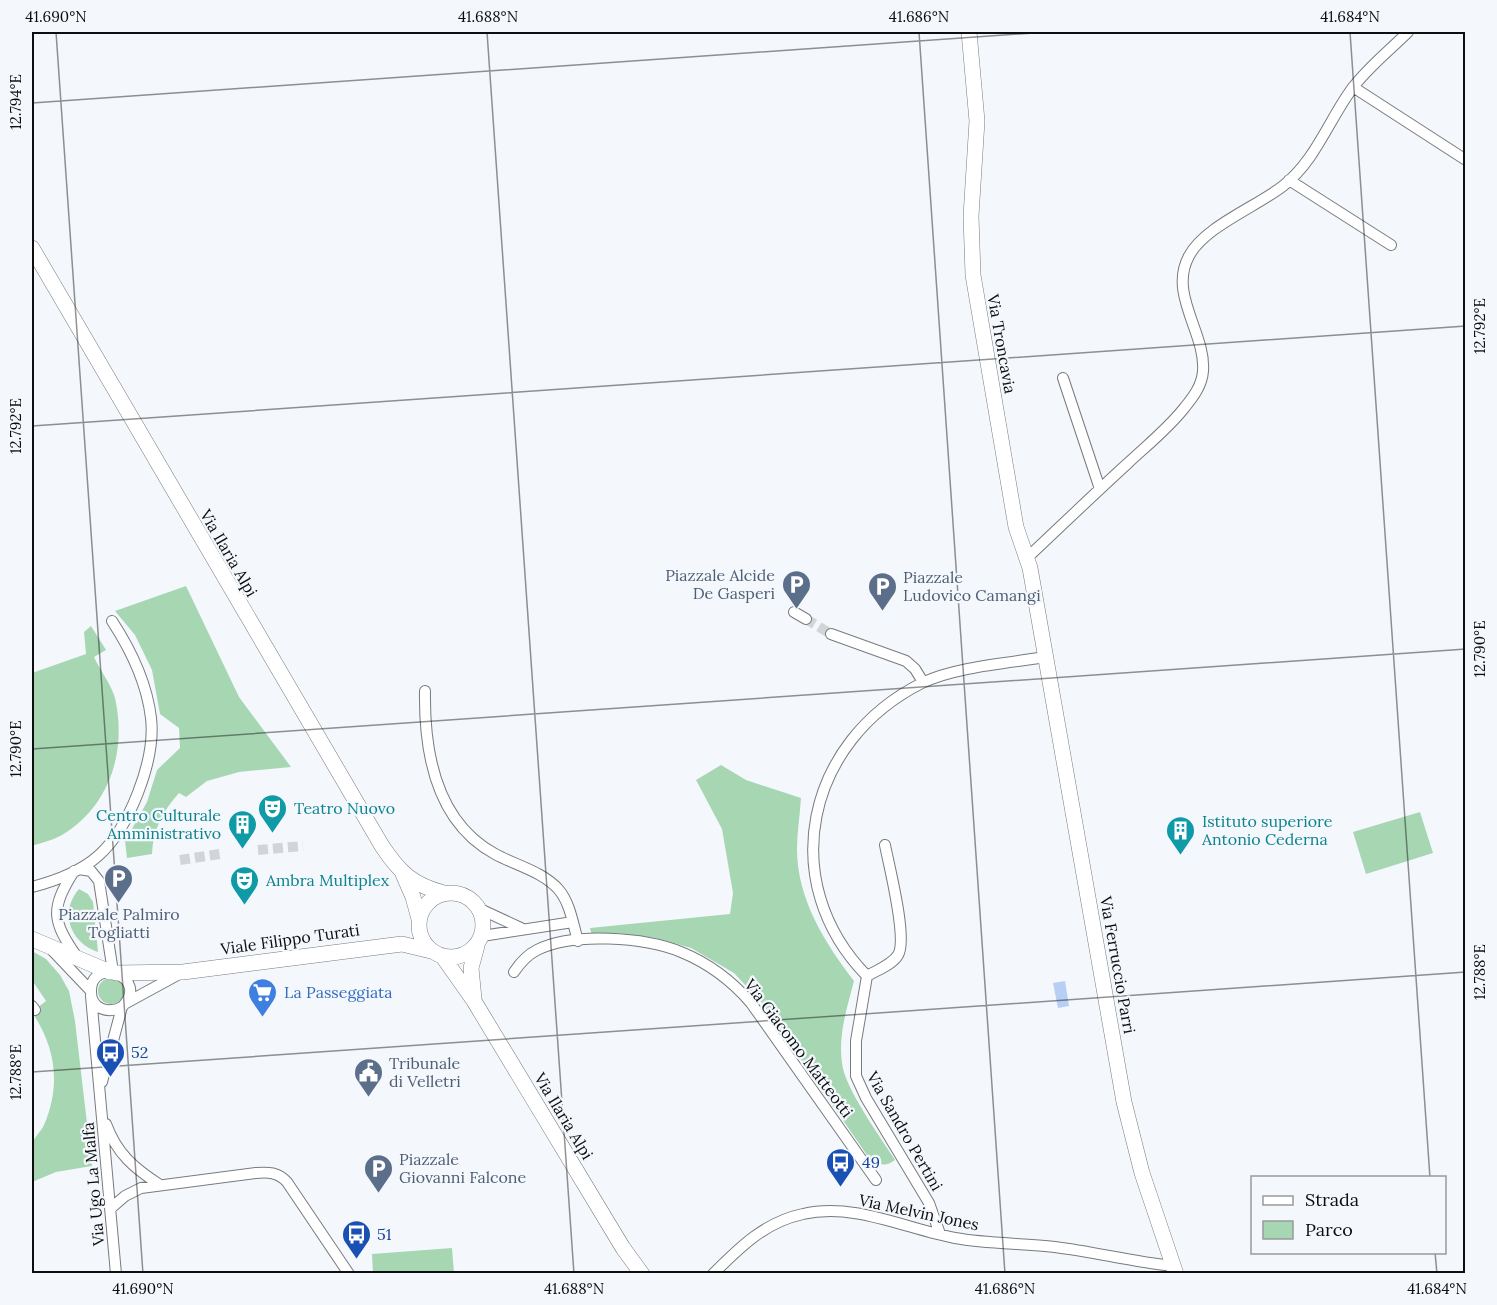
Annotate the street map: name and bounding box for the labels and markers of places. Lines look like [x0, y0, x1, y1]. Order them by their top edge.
place label: Piazzale Alcide De Gasperi [665, 565, 775, 603]
place label: Piazzale Ludovico Camangi [903, 567, 1041, 605]
parking icon: Piazzale Alcide De Gasperi [780, 568, 812, 610]
parking icon: Piazzale Ludovico Camangi [866, 570, 898, 612]
theatre icon: Teatro Nuovo [257, 792, 289, 834]
place label: Teatro Nuovo [294, 798, 395, 818]
place label: Centro Culturale Amministrativo [96, 805, 221, 843]
building icon: Centro Culturale Amministrativo [226, 808, 258, 850]
place label: Istituto superiore Antonio Cederna [1201, 811, 1333, 849]
building icon: Istituto superiore Antonio Cederna [1165, 814, 1197, 856]
parking icon: Piazzale Palmiro Togliatti [103, 862, 135, 904]
theatre icon: Ambra Multiplex [229, 864, 261, 906]
place label: Ambra Multiplex [265, 870, 390, 890]
place label: Piazzale Palmiro Togliatti [58, 904, 180, 942]
supermarket icon: La Passeggiata [247, 976, 279, 1018]
place label: La Passeggiata [284, 982, 393, 1002]
bus stop icon: 52 [94, 1036, 126, 1078]
place label: 52 [131, 1042, 148, 1062]
place label: Tribunale di Velletri [389, 1053, 461, 1091]
public building icon: Tribunale di Velletri [352, 1056, 384, 1098]
bus stop icon: 49 [825, 1146, 857, 1188]
place label: Piazzale Giovanni Falcone [399, 1149, 526, 1187]
parking icon: Piazzale Giovanni Falcone [362, 1152, 394, 1194]
place label: 49 [862, 1152, 880, 1172]
bus stop icon: 51 [340, 1218, 372, 1260]
place label: 51 [377, 1224, 392, 1244]

